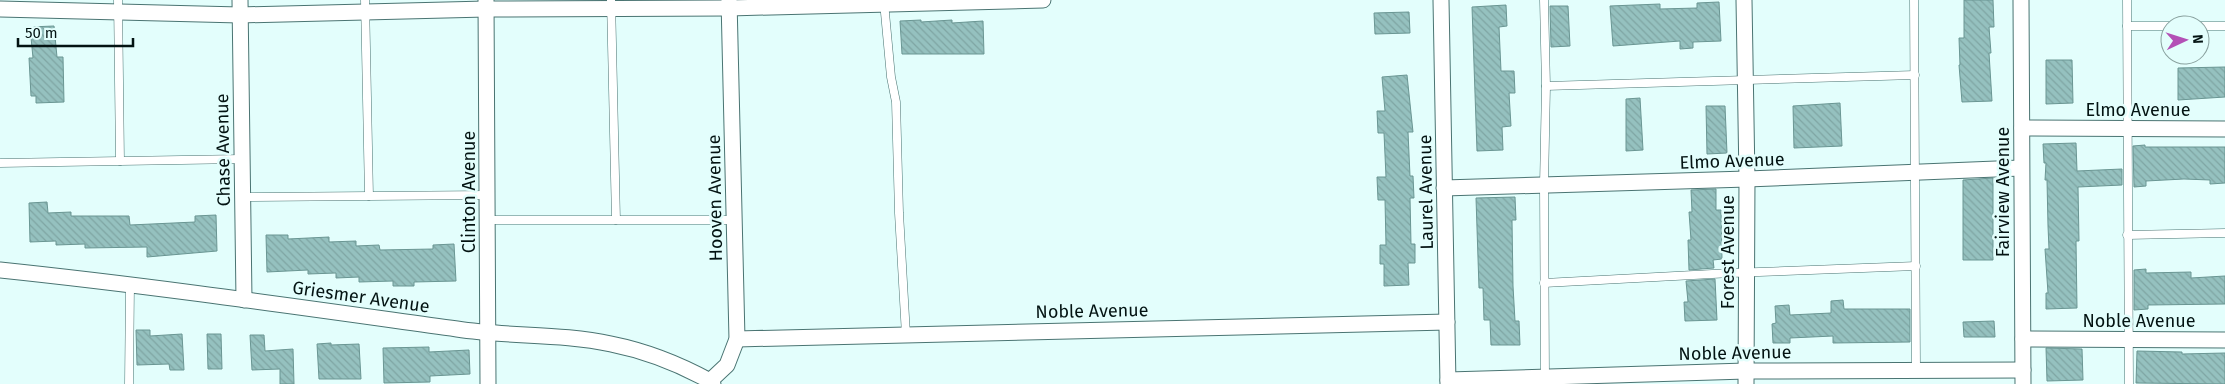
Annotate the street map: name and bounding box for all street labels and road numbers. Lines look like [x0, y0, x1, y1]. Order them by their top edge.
street label: Chase Avenue [211, 93, 235, 207]
street label: Elmo Avenue [2085, 99, 2191, 121]
street label: Fairview Avenue [1992, 127, 2014, 257]
street label: Clinton Avenue [458, 131, 480, 253]
street label: Hooven Avenue [703, 134, 727, 262]
street label: Laurel Avenue [1414, 134, 1438, 250]
street label: Elmo Avenue [1679, 148, 1785, 174]
street label: Forest Avenue [1717, 195, 1739, 309]
street label: Griesmer Avenue [291, 276, 431, 318]
street label: Noble Avenue [1035, 299, 1149, 323]
street label: Noble Avenue [2082, 310, 2196, 332]
street label: Noble Avenue [1678, 341, 1792, 365]

